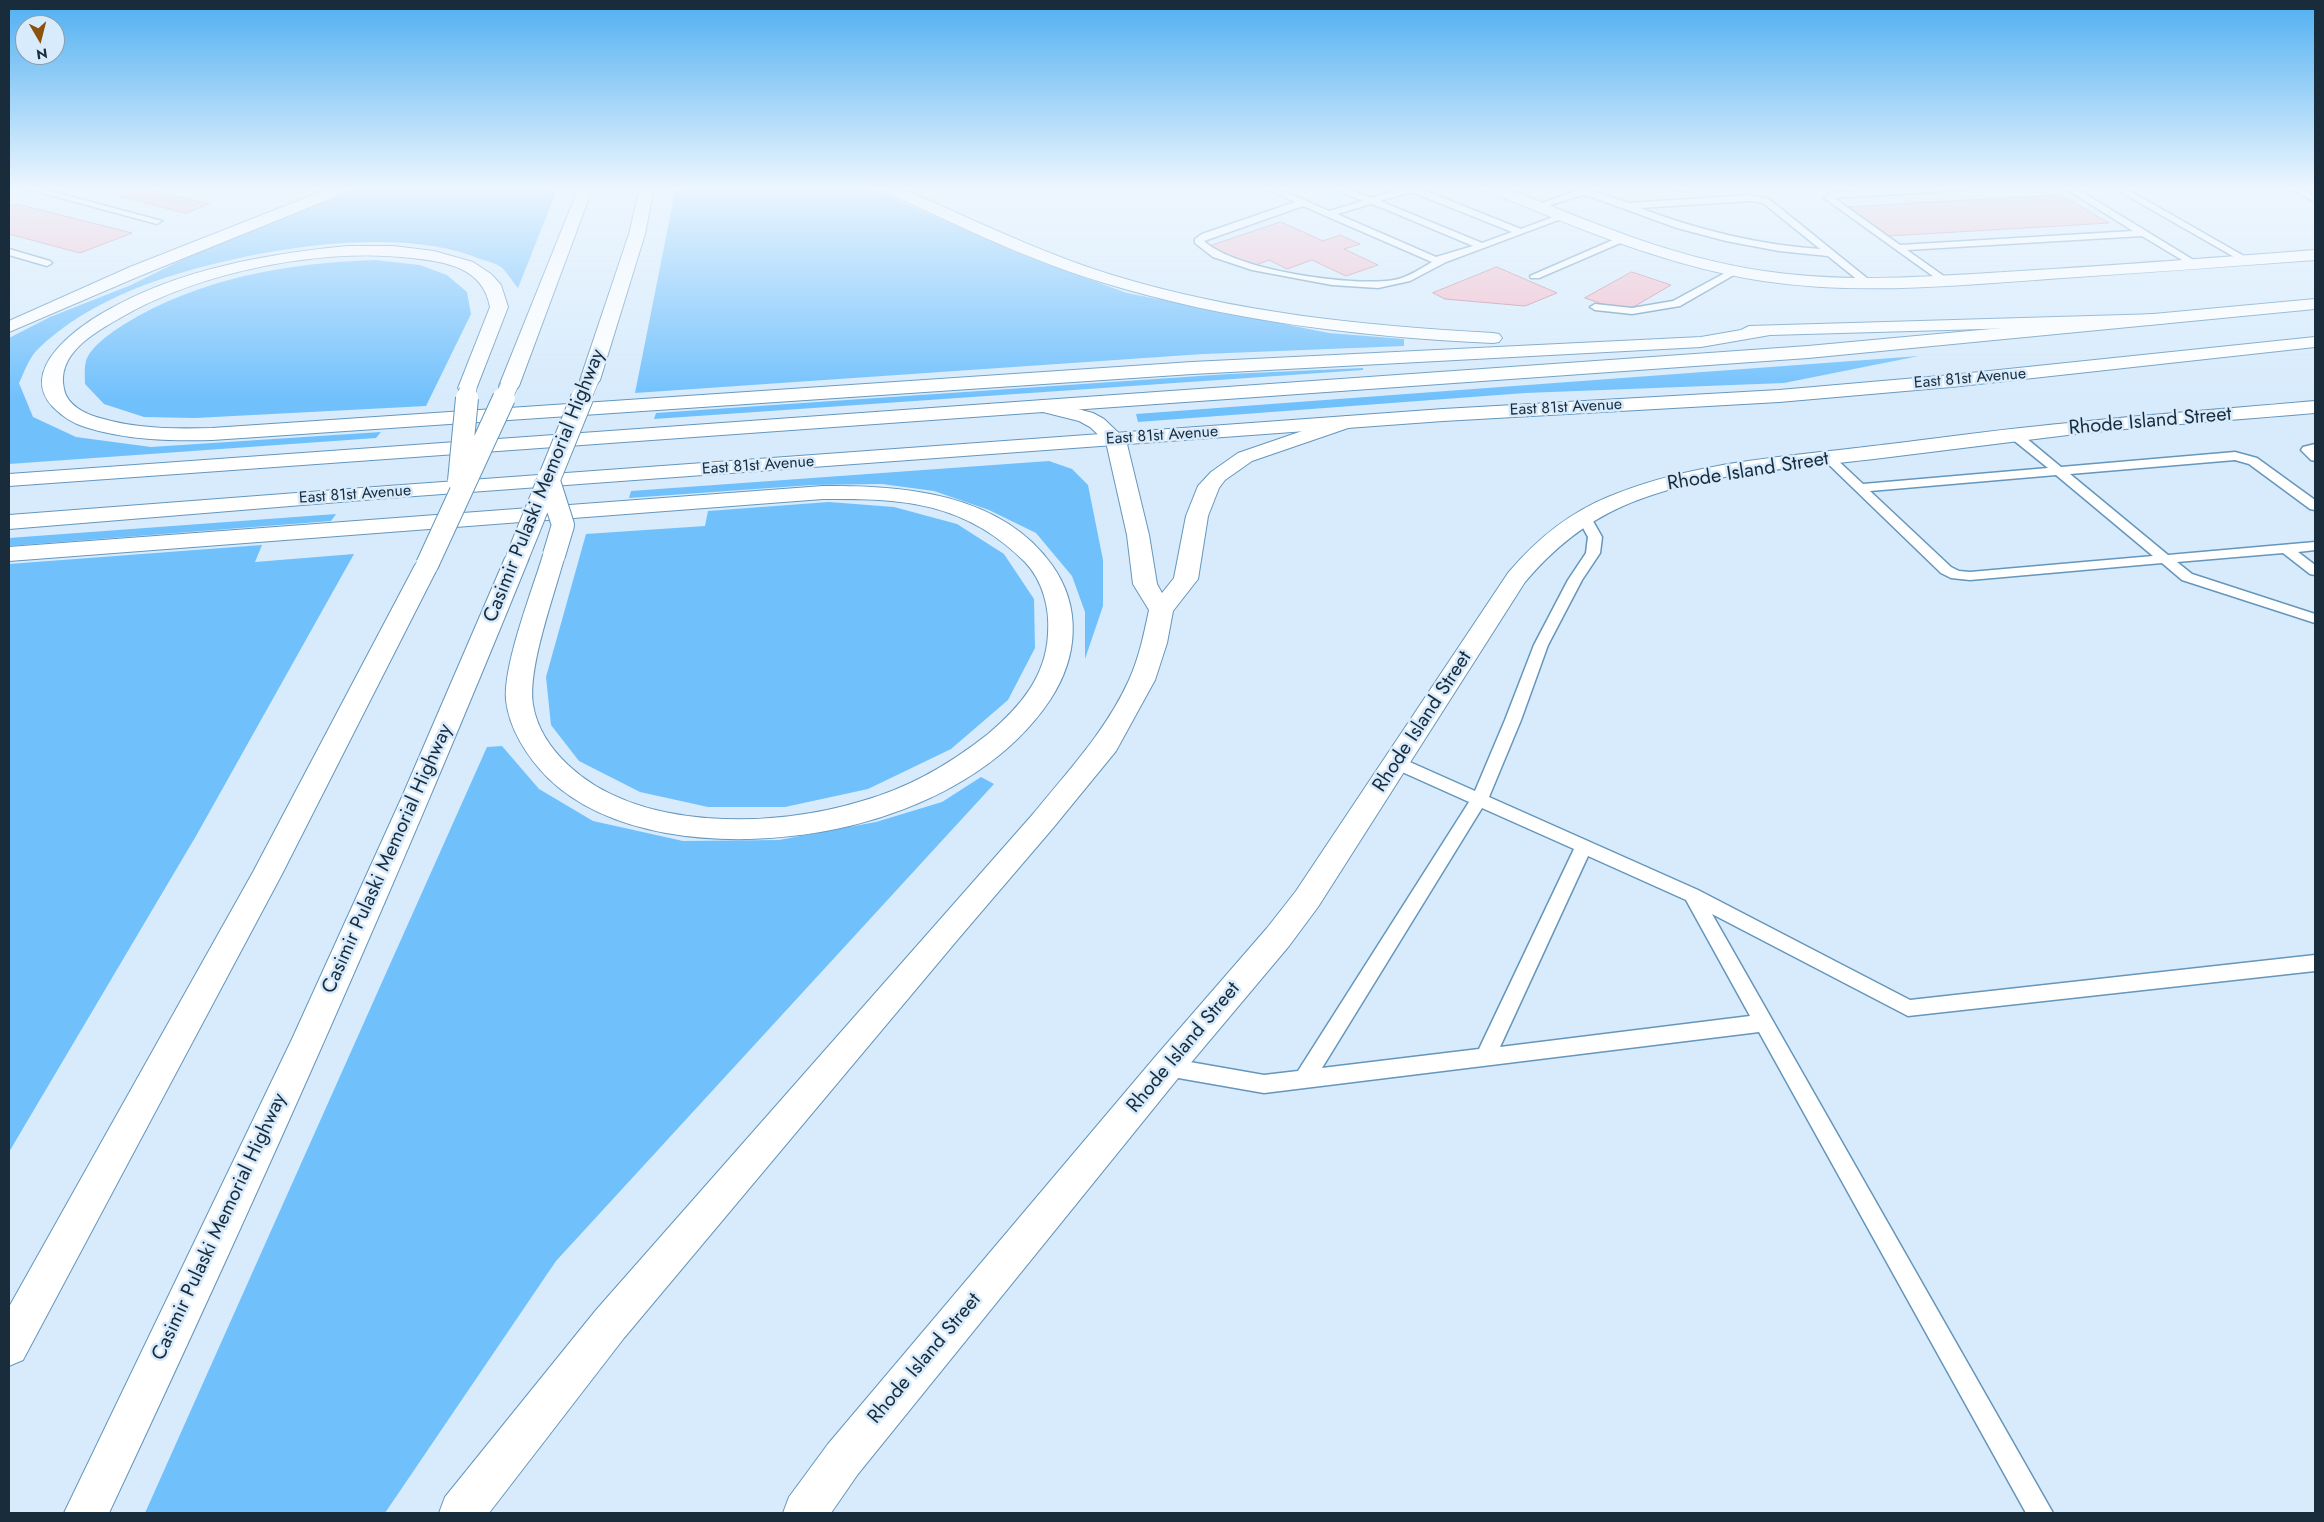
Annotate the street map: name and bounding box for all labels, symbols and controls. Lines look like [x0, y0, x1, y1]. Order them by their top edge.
north arrow [15, 15, 65, 65]
text: N [35, 43, 49, 65]
street label: Casimir Pulaski Memorial Highway [479, 346, 611, 626]
street label: East 81st Avenue [1913, 365, 2027, 393]
street label: East 81st Avenue [1509, 395, 1623, 421]
street label: Rhode Island Street [2068, 403, 2232, 441]
street label: East 81st Avenue [1105, 423, 1219, 449]
street label: Rhode Island Street [1666, 447, 1830, 497]
street label: East 81st Avenue [701, 453, 815, 479]
street label: East 81st Avenue [298, 482, 412, 508]
street label: Rhode Island Street [1369, 647, 1477, 797]
street label: Casimir Pulaski Memorial Highway [318, 721, 458, 997]
street label: Rhode Island Street [1122, 978, 1246, 1118]
street label: Casimir Pulaski Memorial Highway [147, 1090, 293, 1364]
street label: Rhode Island Street [863, 1289, 987, 1429]

